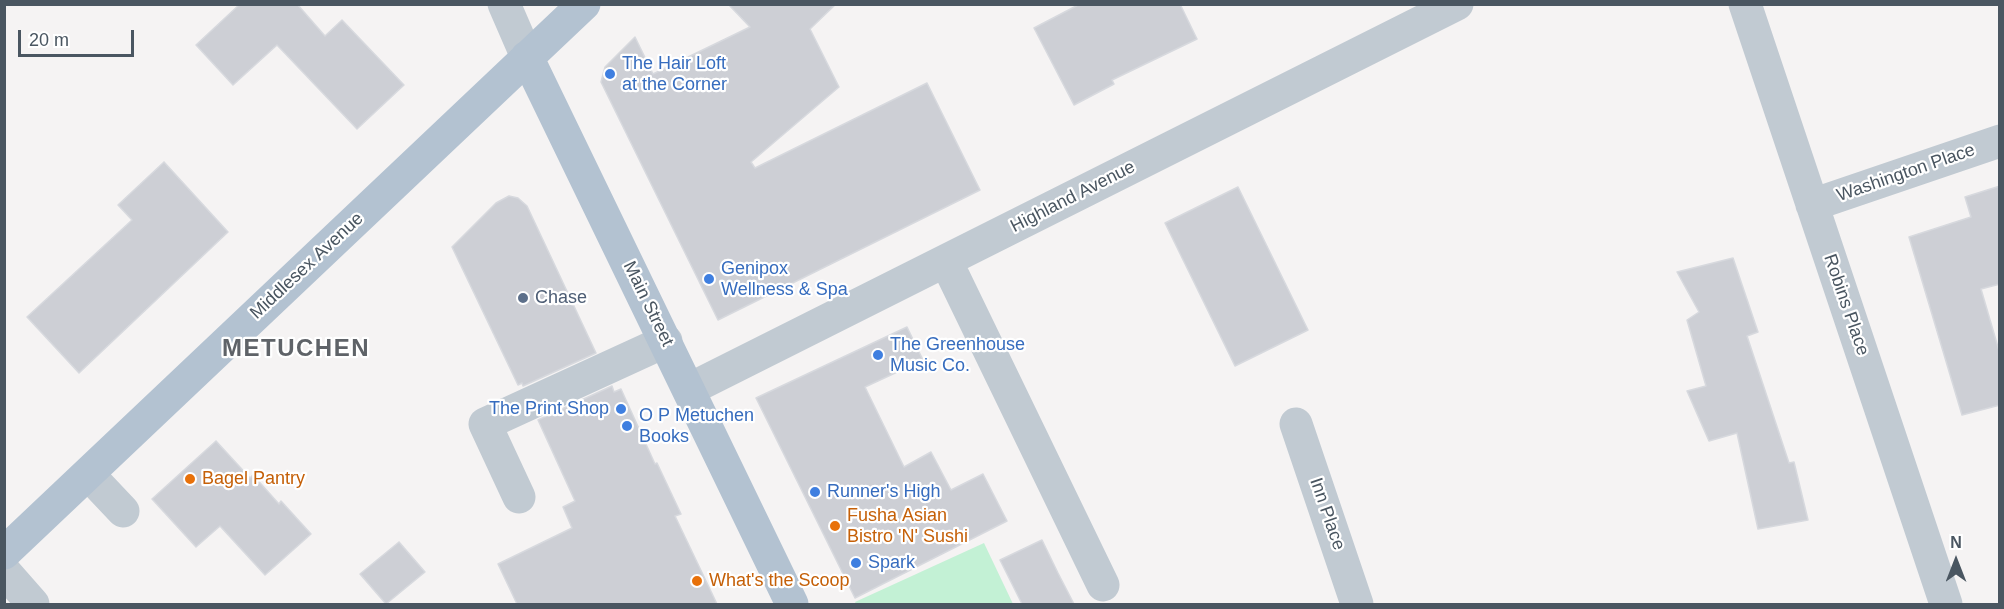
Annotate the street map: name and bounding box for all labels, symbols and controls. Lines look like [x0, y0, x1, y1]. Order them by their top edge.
scale bar [21, 18, 136, 56]
text: 20 m [29, 30, 69, 50]
place label: The Hair Loft at the Corner [622, 53, 727, 96]
marker: The Hair Loft at the Corner [603, 67, 617, 81]
street label: Washington Place [1834, 139, 1978, 207]
street label: Highland Avenue [1007, 156, 1139, 238]
street label: Middlesex Avenue [246, 208, 368, 324]
street label: Robins Place [1819, 251, 1873, 359]
street label: Main Street [618, 258, 678, 350]
place label: Genipox Wellness & Spa [721, 258, 848, 300]
marker: Genipox Wellness & Spa [702, 272, 716, 286]
place label: Chase [535, 287, 587, 309]
marker: Chase [516, 291, 530, 305]
place label: The Greenhouse Music Co. [890, 334, 1025, 376]
district label: METUCHEN [222, 335, 370, 363]
marker: The Greenhouse Music Co. [871, 348, 885, 362]
place label: The Print Shop [489, 398, 609, 420]
marker: The Print Shop [614, 402, 628, 416]
place label: O P Metuchen Books [639, 405, 754, 448]
marker: O P Metuchen Books [620, 419, 634, 433]
place label: Bagel Pantry [202, 468, 305, 490]
marker: Bagel Pantry [183, 472, 197, 486]
street label: Inn Place [1305, 475, 1349, 553]
place label: Runner's High [827, 481, 940, 503]
marker: Runner's High [808, 485, 822, 499]
place label: Fusha Asian Bistro 'N' Sushi [847, 505, 968, 548]
marker: Fusha Asian Bistro 'N' Sushi [828, 519, 842, 533]
north arrow [1926, 531, 1986, 591]
text: N [1950, 534, 1962, 551]
place label: Spark [868, 552, 915, 574]
marker: Spark [849, 556, 863, 570]
place label: What's the Scoop [709, 570, 850, 592]
marker: What's the Scoop [690, 574, 704, 588]

